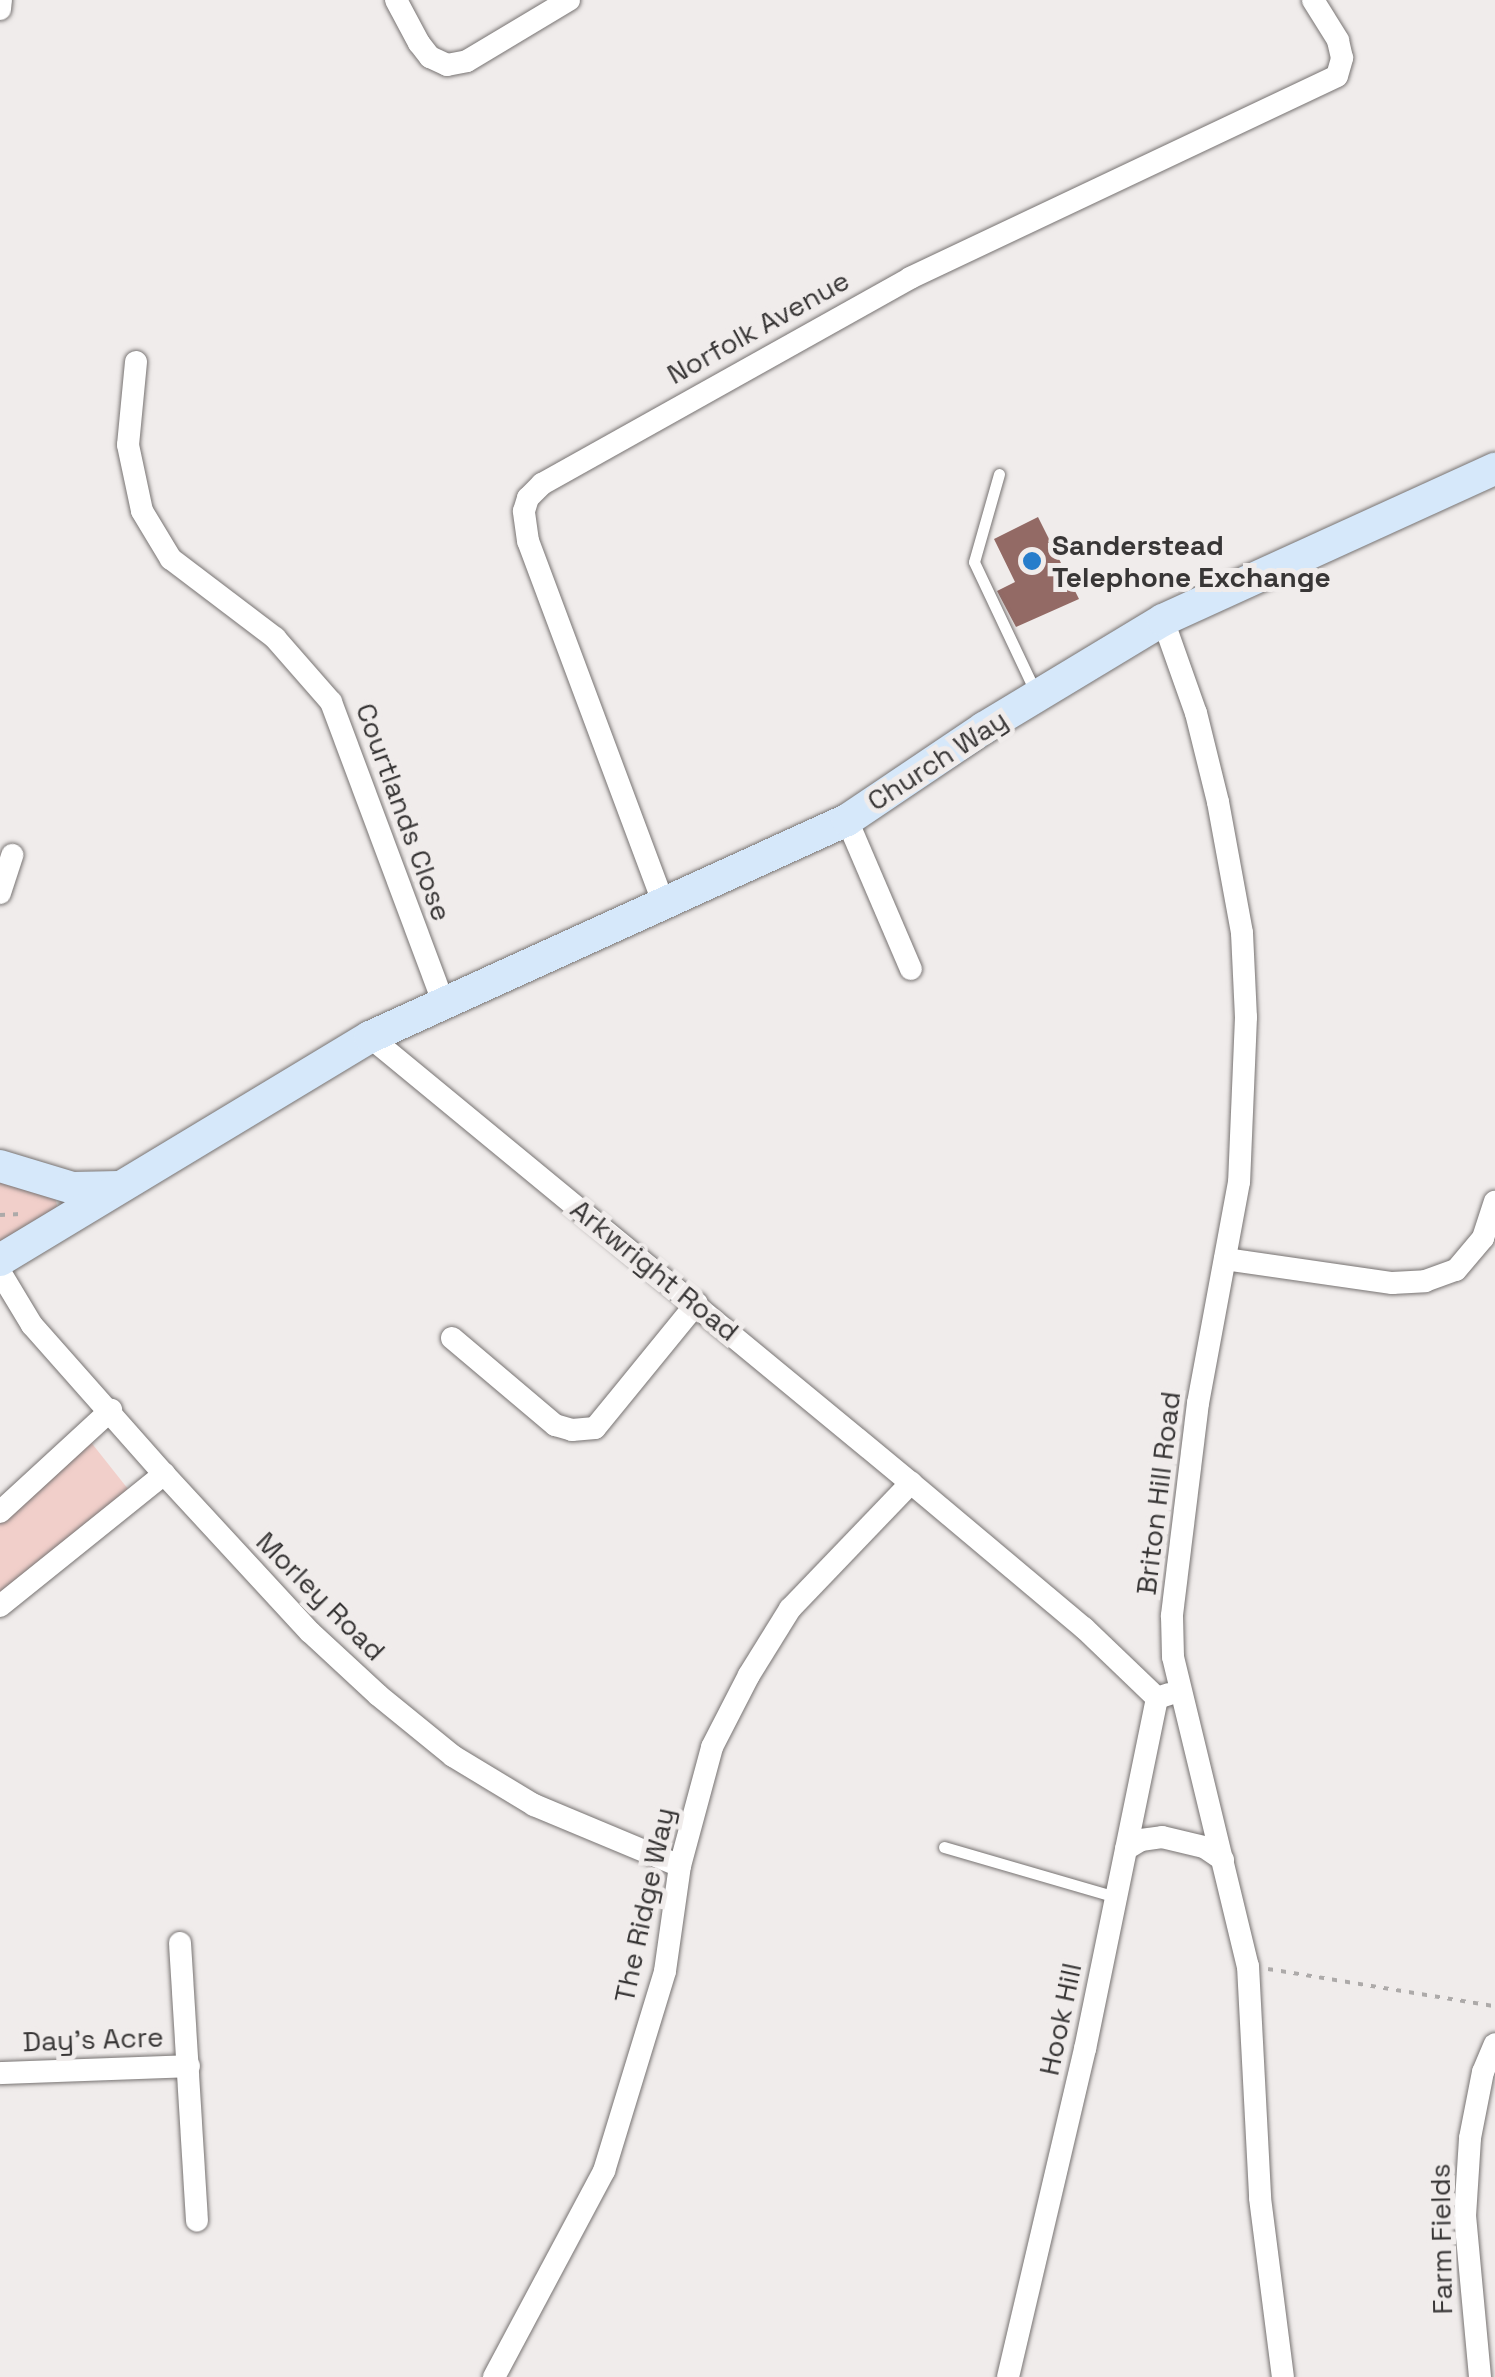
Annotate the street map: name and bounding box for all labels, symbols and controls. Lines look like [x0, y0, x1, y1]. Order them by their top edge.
street label: Norfolk Avenue [661, 263, 855, 391]
place label: Sanderstead Telephone Exchange [1052, 528, 1331, 594]
marker: Sanderstead Telephone Exchange [1021, 550, 1043, 572]
street label: Courtlands Close [349, 698, 459, 926]
street label: Church Way [861, 702, 1013, 818]
street label: Arkwright Road [564, 1192, 746, 1348]
street label: Briton Hill Road [1129, 1389, 1187, 1597]
street label: Morley Road [250, 1525, 392, 1667]
street label: The Ridge Way [607, 1804, 681, 2006]
street label: Hook Hill [1032, 1960, 1088, 2078]
street label: Day's Acre [22, 2020, 164, 2058]
street label: Farm Fields [1423, 2163, 1459, 2315]

